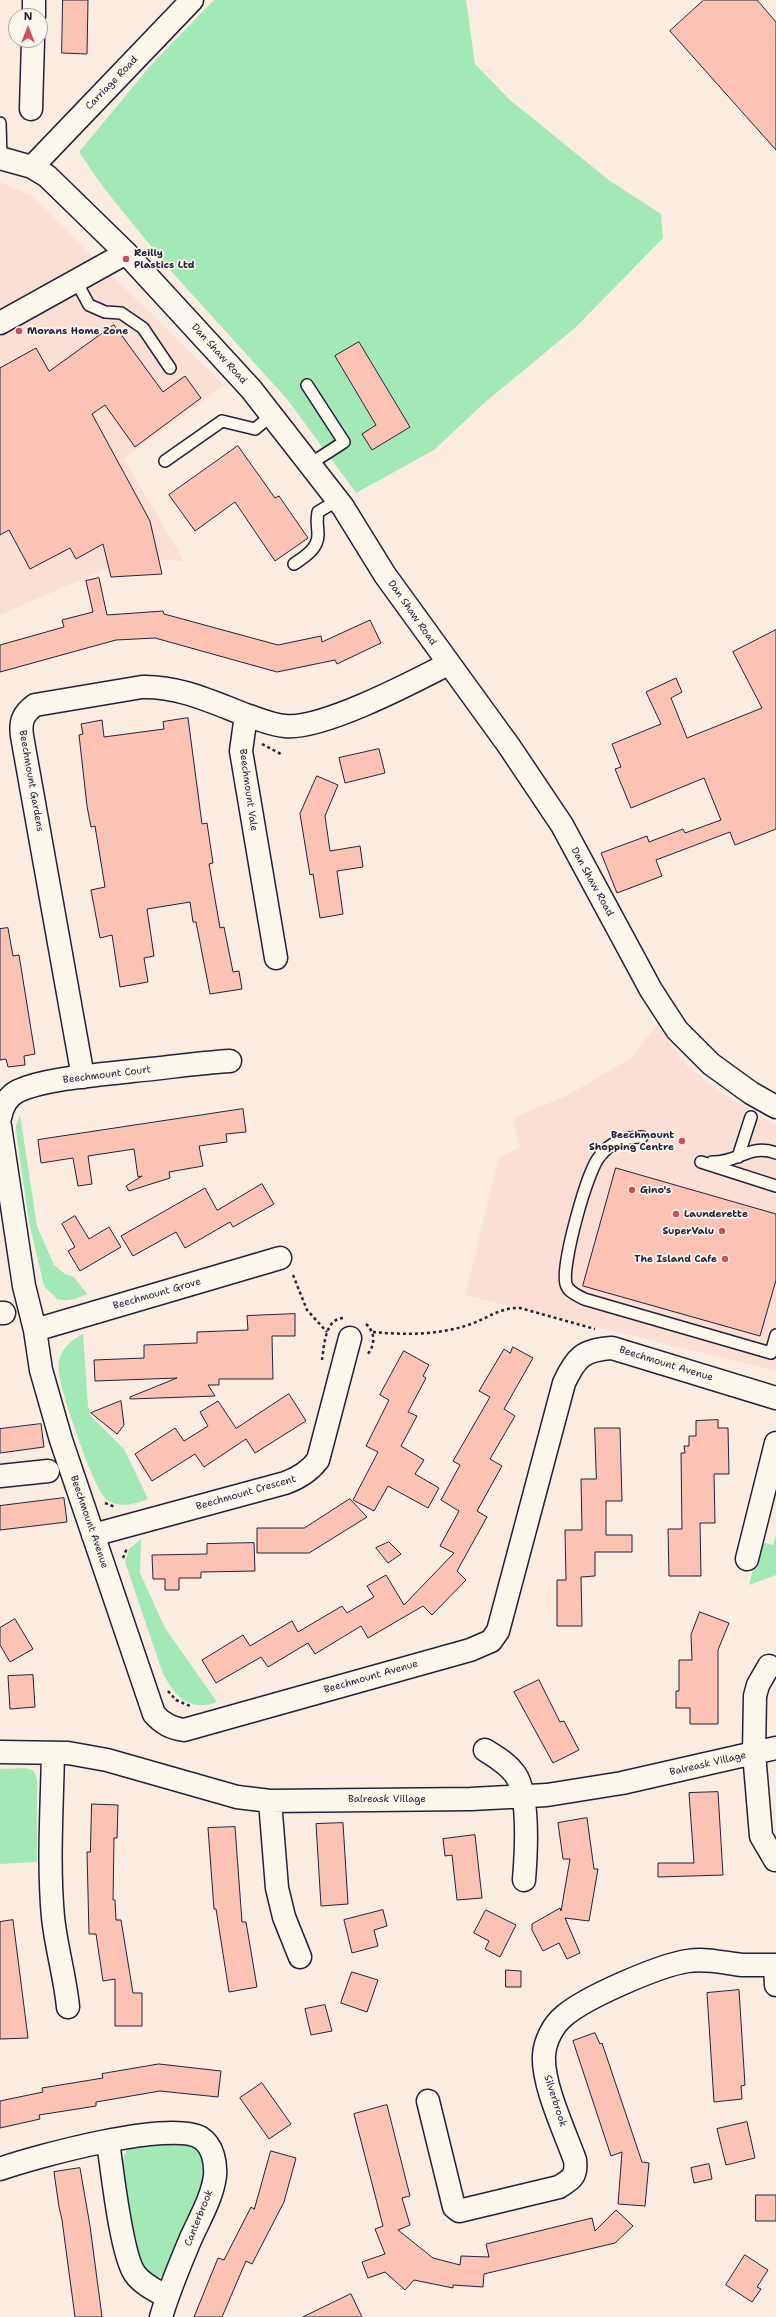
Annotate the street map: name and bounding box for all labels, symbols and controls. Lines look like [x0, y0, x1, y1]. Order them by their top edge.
north arrow [8, 8, 48, 48]
text: N [24, 9, 32, 24]
street label: Carriage Road [83, 54, 141, 112]
place label: Reilly Plastics Ltd [134, 247, 195, 270]
marker: Reilly Plastics Ltd [121, 254, 131, 264]
street label: Dan Shaw Road [189, 321, 249, 387]
place label: Morans Home Zone [27, 325, 128, 337]
marker: Morans Home Zone [14, 326, 24, 336]
street label: Dan Shaw Road [385, 578, 439, 648]
street label: Beechmount Gardens [16, 729, 46, 833]
street label: Beechmount Vale [236, 748, 260, 832]
street label: Dan Shaw Road [568, 845, 616, 919]
street label: Beechmount Court [62, 1064, 152, 1086]
place label: Beechmount Shopping Centre [589, 1129, 674, 1152]
marker: Beechmount Shopping Centre [677, 1136, 687, 1146]
place label: Gino's [640, 1184, 671, 1196]
marker: Gino's [627, 1185, 637, 1195]
place label: Launderette [684, 1208, 748, 1220]
marker: Launderette [671, 1209, 681, 1219]
place label: SuperValu [662, 1225, 714, 1237]
marker: SuperValu [717, 1226, 727, 1236]
place label: The Island Cafe [634, 1253, 717, 1265]
marker: The Island Cafe [720, 1254, 730, 1264]
street label: Beechmount Grove [112, 1276, 202, 1312]
street label: Beechmount Avenue [618, 1344, 714, 1384]
street label: Beechmount Crescent [195, 1473, 297, 1513]
street label: Beechmount Avenue [67, 1474, 111, 1570]
street label: Beechmount Avenue [323, 1658, 419, 1696]
street label: Balreask Village [669, 1749, 747, 1779]
street label: Balreask Village [348, 1793, 426, 1805]
street label: Silverbrook [541, 2073, 569, 2129]
street label: Canterbrook [182, 2188, 216, 2248]

